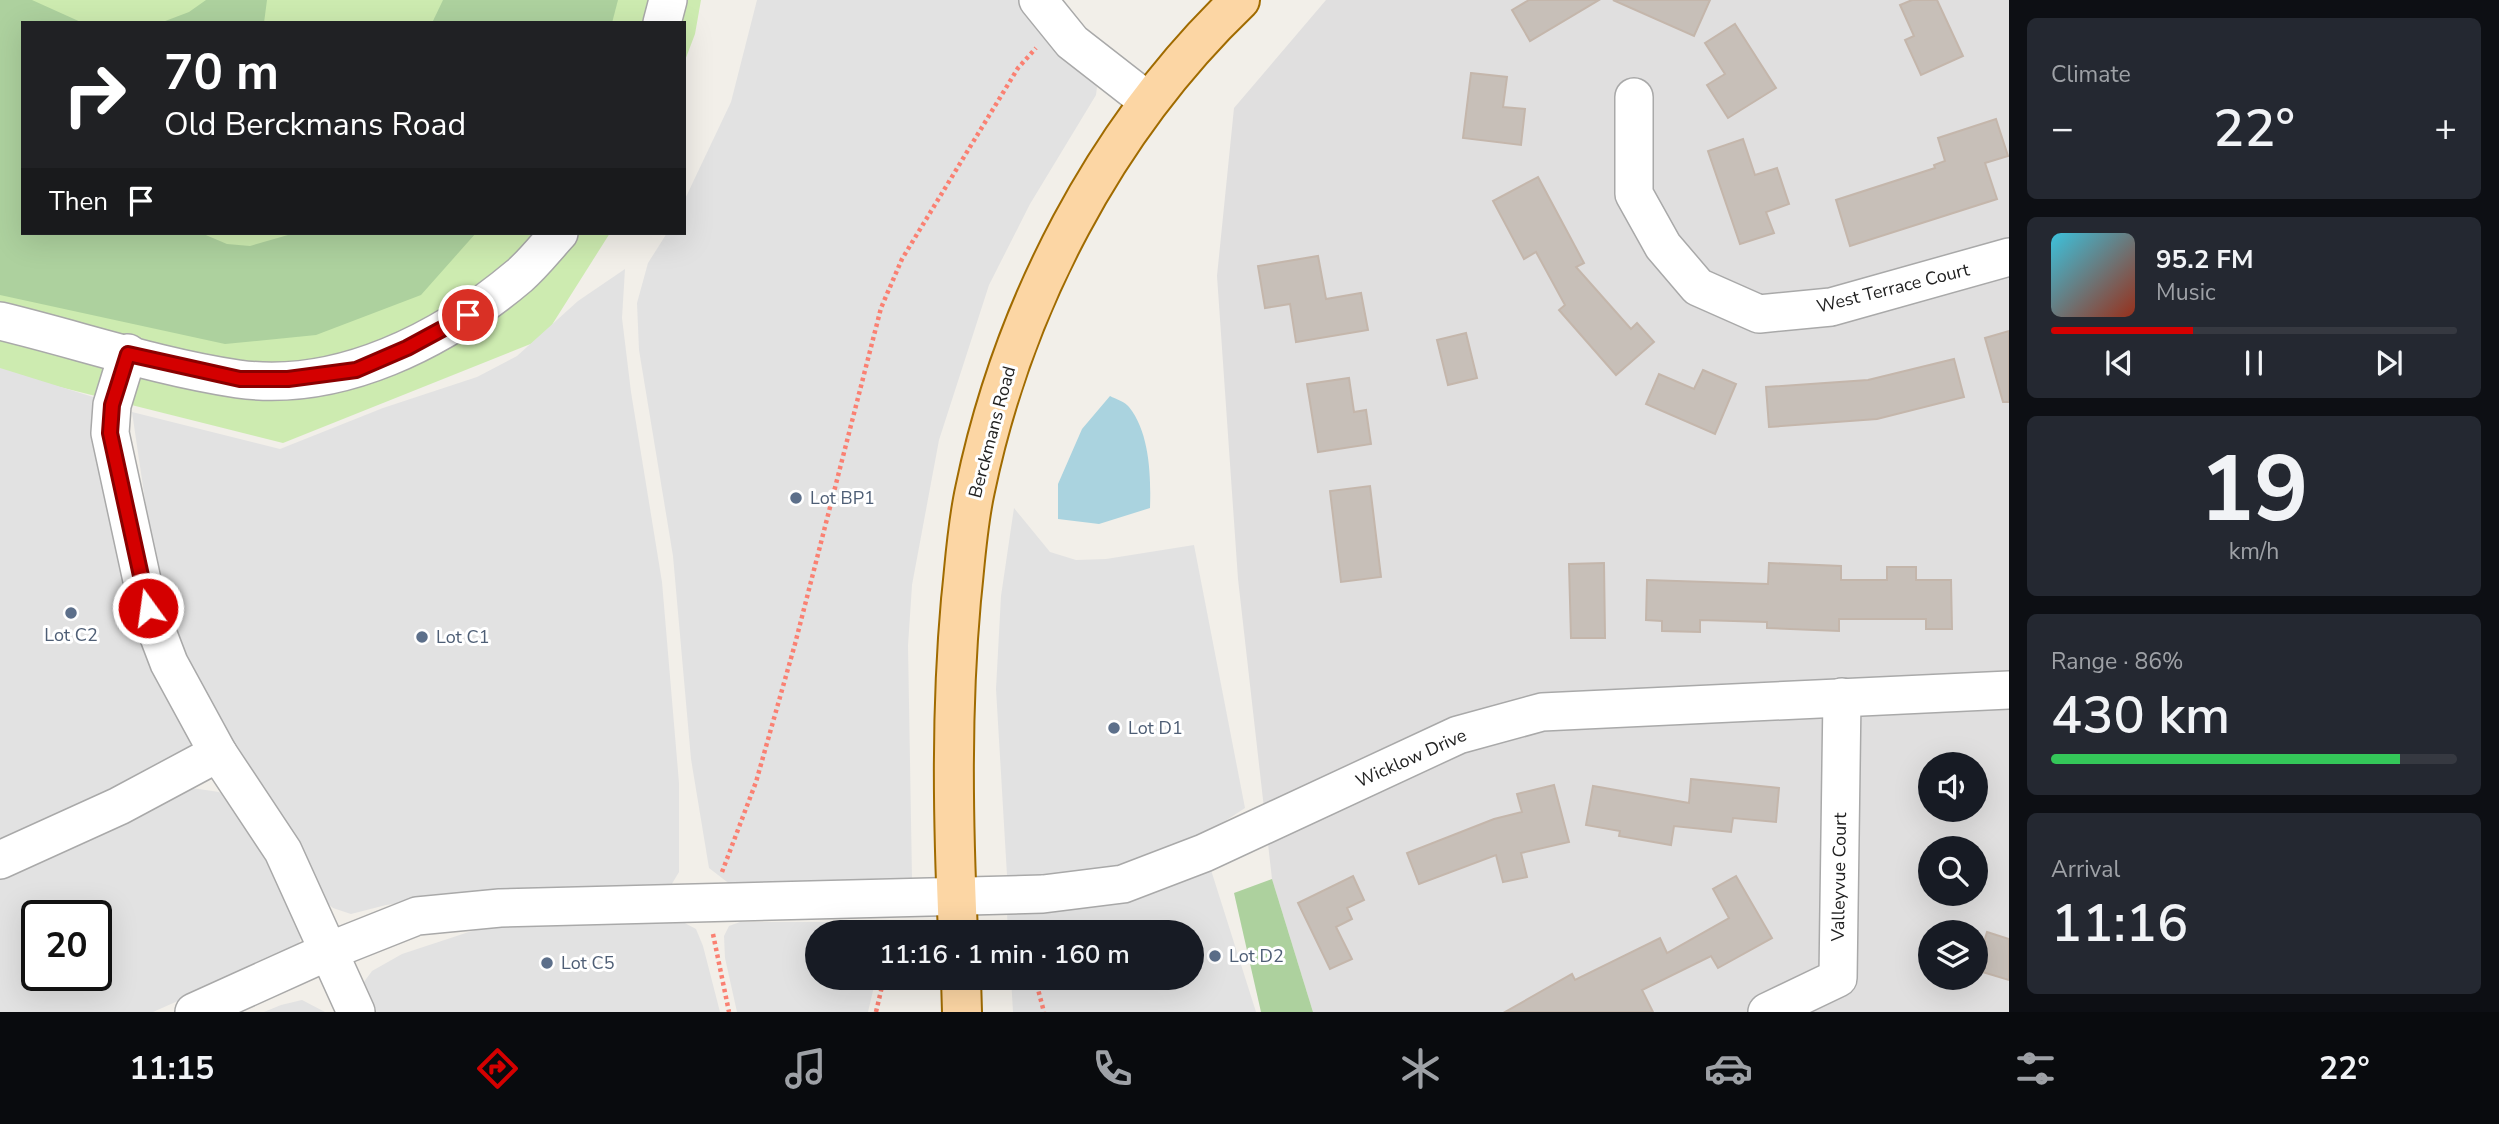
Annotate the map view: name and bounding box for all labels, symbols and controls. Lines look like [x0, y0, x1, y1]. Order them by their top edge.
text: 70 m [164, 39, 279, 106]
icon: right [49, 49, 140, 140]
text: Climate [2051, 59, 2131, 90]
text: 22° [2213, 93, 2295, 164]
text: Old Berckmans Road [164, 103, 466, 146]
text: − [2051, 103, 2074, 154]
text: + [2434, 103, 2457, 154]
icon: arrive [122, 182, 160, 220]
text: Then [49, 184, 108, 219]
text: 95.2 FM [2156, 242, 2253, 277]
street label: West Terrace Court [1814, 257, 1972, 319]
text: Music [2156, 277, 2216, 308]
pin [438, 285, 498, 345]
icon: arrive [449, 296, 487, 334]
icon: previous [2100, 344, 2138, 382]
icon: pause [2235, 344, 2273, 382]
icon: next [2370, 344, 2408, 382]
street label: Berckmans Road [963, 363, 1021, 501]
text: 19 [2199, 428, 2309, 552]
place label: Lot BP1 [810, 486, 875, 510]
marker: Lot BP1 [788, 490, 804, 506]
text: km/h [2229, 536, 2279, 567]
position arrow [111, 571, 185, 645]
marker: Lot C2 [63, 605, 79, 621]
place label: Lot C2 [44, 623, 98, 647]
place label: Lot C1 [436, 625, 489, 649]
marker: Lot C1 [414, 629, 430, 645]
text: Range · 86% [2051, 646, 2183, 677]
text: 430 km [2051, 680, 2230, 751]
place label: Lot D1 [1128, 716, 1183, 740]
marker: Lot D1 [1106, 720, 1122, 736]
street label: Wicklow Drive [1352, 723, 1470, 793]
map controls [1918, 752, 1988, 990]
button: sound [1918, 752, 1988, 822]
street label: Valleyvue Court [1826, 812, 1852, 943]
button: search [1918, 836, 1988, 906]
text: Arrival [2051, 854, 2120, 885]
text: 11:16 [2051, 888, 2188, 959]
speed limit sign: 20 [21, 900, 112, 991]
button: layers [1918, 920, 1988, 990]
text: 11:16 · 1 min · 160 m [879, 937, 1130, 972]
place label: Lot D2 [1229, 944, 1284, 968]
marker: Lot D2 [1207, 948, 1223, 964]
place label: Lot C5 [561, 951, 614, 975]
marker: Lot C5 [539, 955, 555, 971]
icon: directions [473, 1044, 522, 1093]
icon: music [781, 1044, 830, 1093]
icon: phone [1088, 1044, 1137, 1093]
icon: climate [1396, 1044, 1445, 1093]
icon: car [1704, 1044, 1753, 1093]
icon: filters [2011, 1044, 2060, 1093]
text: 11:15 [129, 1047, 214, 1090]
text: 22° [2319, 1047, 2370, 1090]

